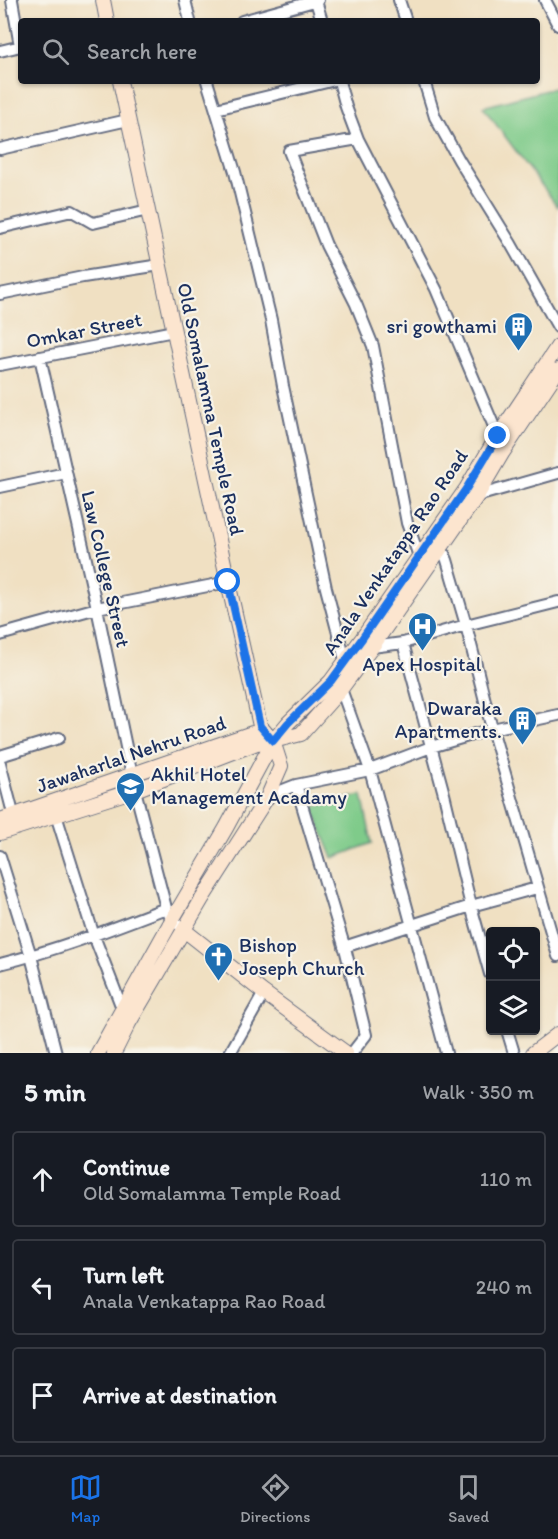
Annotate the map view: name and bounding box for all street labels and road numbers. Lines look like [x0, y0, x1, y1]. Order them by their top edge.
street label: Old Somalamma Temple Road [172, 280, 250, 538]
street label: Omkar Street [24, 307, 144, 353]
street label: Anala Venkatappa Rao Road [317, 445, 473, 659]
street label: Law College Street [76, 488, 136, 650]
street label: Jawaharlal Nehru Road [33, 710, 229, 798]

